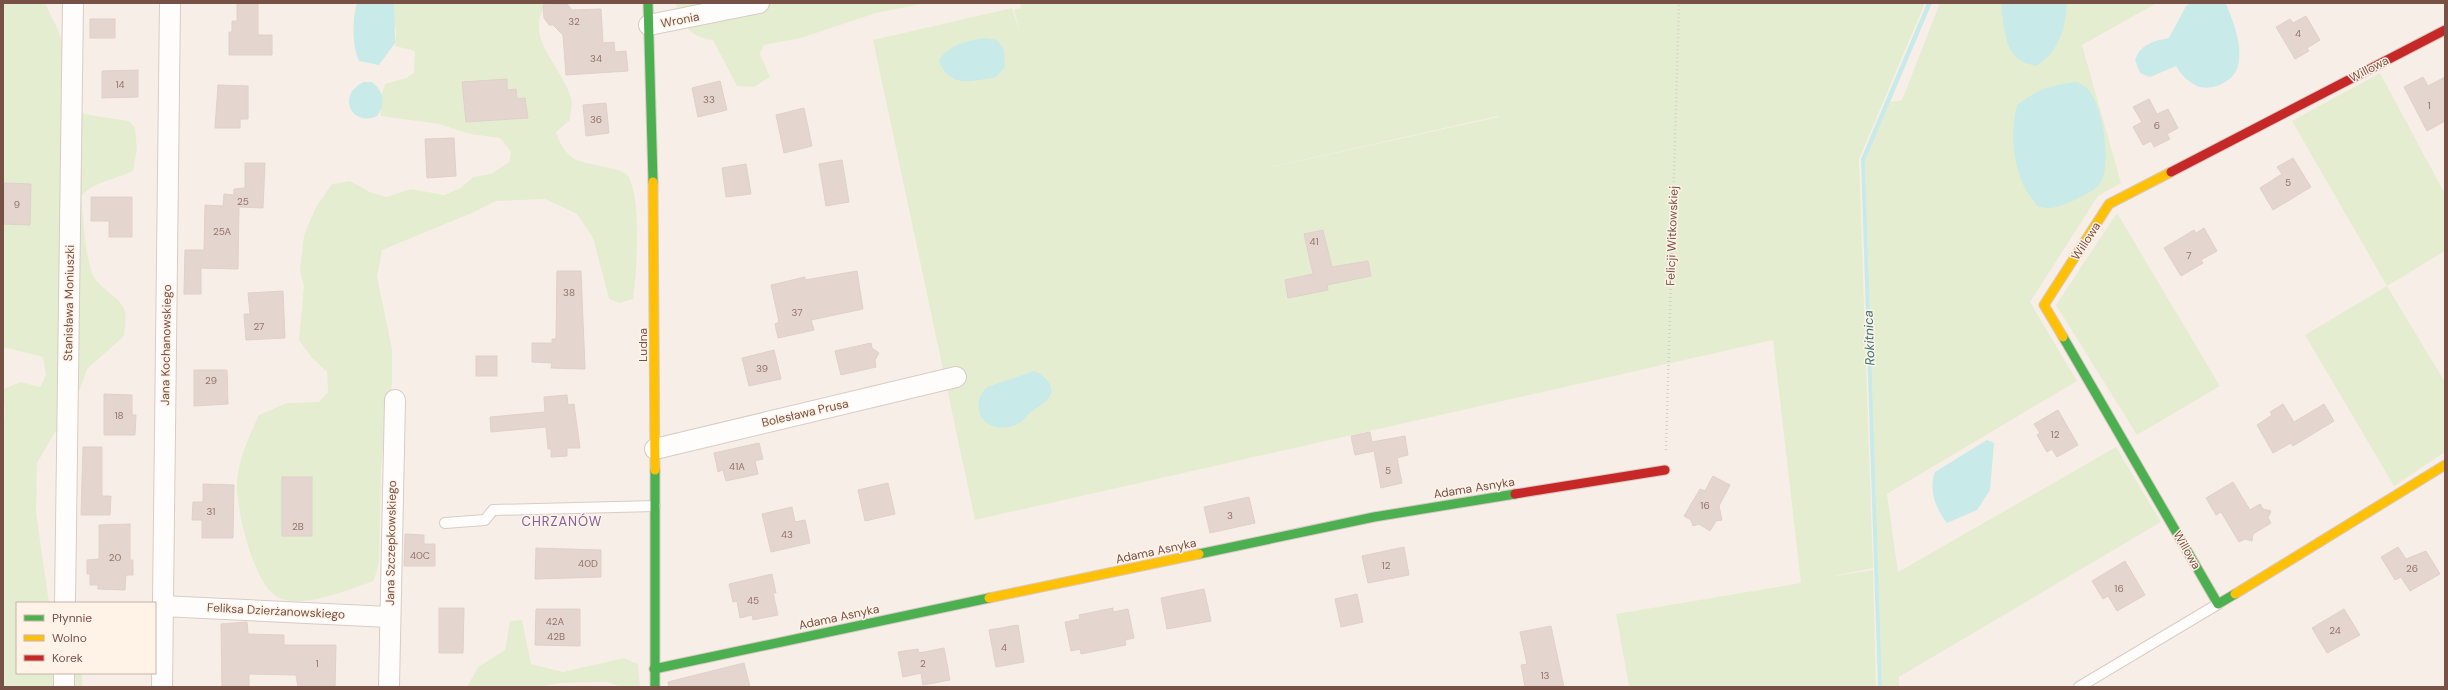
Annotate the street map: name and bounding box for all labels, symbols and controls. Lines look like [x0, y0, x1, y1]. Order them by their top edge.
street label: Wronia [659, 8, 701, 32]
house number: 32 [568, 15, 580, 28]
house number: 4 [2295, 27, 2301, 40]
house number: 34 [590, 52, 602, 65]
street label: Willowa [2347, 52, 2391, 86]
house number: 14 [115, 78, 125, 91]
house number: 33 [703, 93, 715, 106]
house number: 1 [2427, 99, 2431, 112]
house number: 36 [590, 113, 602, 126]
house number: 6 [2154, 119, 2160, 132]
house number: 5 [2285, 176, 2291, 189]
street label: Felicji Witkowskiej [1662, 186, 1682, 286]
house number: 25 [237, 195, 249, 208]
house number: 9 [14, 198, 20, 211]
street label: Willowa [2068, 219, 2104, 263]
house number: 25A [213, 225, 231, 238]
house number: 41 [1309, 235, 1319, 248]
street label: Stanisława Moniuszki [60, 245, 78, 361]
house number: 7 [2186, 249, 2192, 262]
street label: Jana Kochanowskiego [157, 284, 175, 406]
house number: 38 [563, 286, 575, 299]
house number: 37 [791, 306, 803, 319]
water label: Rokitnica [1860, 310, 1878, 366]
house number: 27 [254, 320, 264, 333]
street label: Ludna [635, 328, 651, 362]
house number: 39 [756, 362, 768, 375]
house number: 29 [205, 374, 217, 387]
street label: Bolesława Prusa [760, 395, 850, 431]
house number: 18 [114, 409, 124, 422]
house number: 12 [2051, 428, 2060, 441]
house number: 41A [729, 460, 745, 473]
house number: 5 [1385, 464, 1391, 477]
street label: Adama Asnyka [1432, 474, 1516, 502]
street label: Jana Szczepkowskiego [382, 480, 400, 606]
house number: 16 [1700, 499, 1710, 512]
house number: 31 [207, 505, 215, 518]
house number: 3 [1227, 509, 1233, 522]
district label: CHRZANÓW [522, 513, 602, 530]
house number: 2B [292, 520, 304, 533]
house number: 43 [781, 528, 793, 541]
street label: Willowa [2170, 528, 2204, 572]
street label: Adama Asnyka [1114, 535, 1198, 567]
house number: 40C [410, 549, 430, 562]
house number: 20 [109, 551, 121, 564]
house number: 40D [578, 557, 598, 570]
house number: 12 [1382, 559, 1391, 572]
house number: 26 [2406, 562, 2418, 575]
house number: 16 [2114, 582, 2124, 595]
house number: 45 [747, 594, 759, 607]
street label: Feliksa Dzierżanowskiego [207, 599, 345, 623]
street label: Adama Asnyka [797, 601, 881, 633]
legend [16, 602, 156, 674]
text: Płynnie [52, 610, 92, 626]
house number: 42A [546, 615, 565, 628]
house number: 24 [2329, 624, 2341, 637]
text: Wolno [52, 630, 87, 646]
house number: 42B [547, 630, 565, 643]
house number: 4 [1001, 641, 1007, 654]
text: Korek [52, 650, 83, 666]
house number: 1 [315, 657, 319, 670]
house number: 2 [920, 657, 926, 670]
house number: 13 [1540, 669, 1550, 682]

